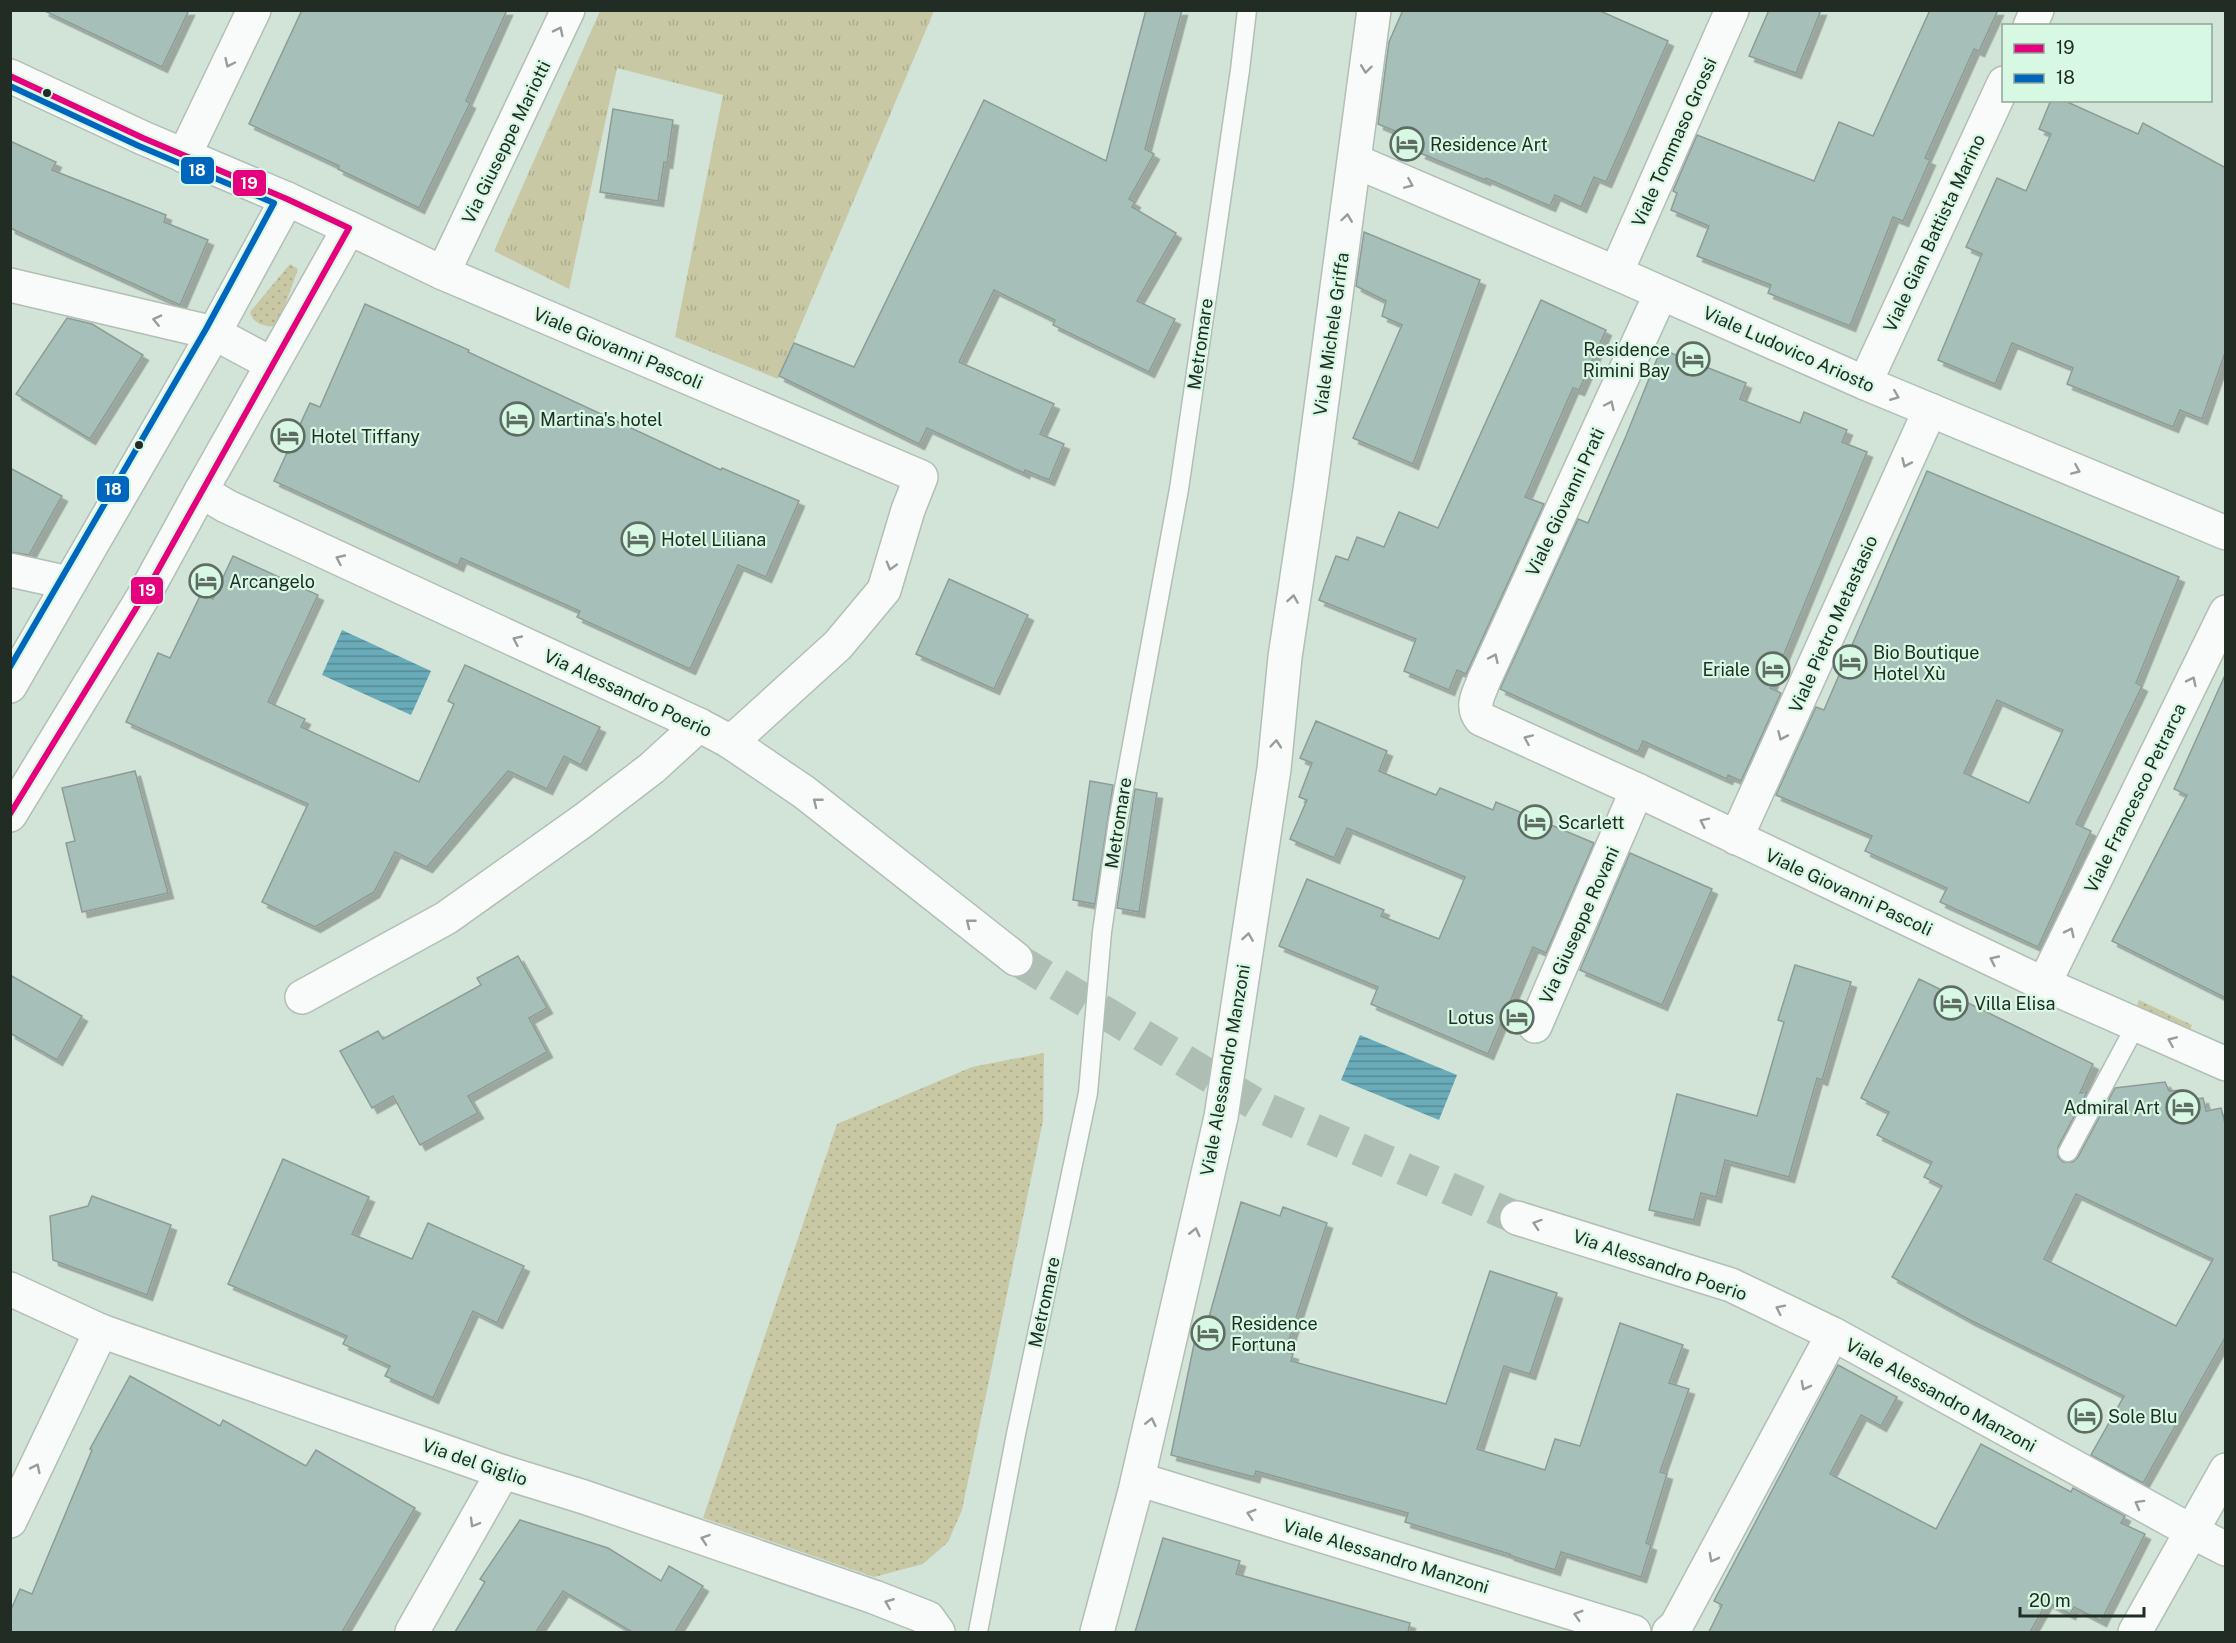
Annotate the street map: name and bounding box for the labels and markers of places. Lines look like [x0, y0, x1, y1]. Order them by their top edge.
unlabelled marker [41, 87, 53, 99]
hotel icon: Residence Art [1389, 126, 1425, 162]
place label: Residence Art [1430, 134, 1548, 155]
place label: Residence Rimini Bay [1583, 339, 1670, 381]
hotel icon: Residence Rimini Bay [1675, 341, 1711, 377]
hotel icon: Martina's hotel [499, 401, 535, 437]
place label: Martina's hotel [540, 409, 663, 430]
hotel icon: Hotel Tiffany [270, 418, 306, 454]
place label: Hotel Tiffany [311, 426, 420, 447]
unlabelled marker [133, 439, 145, 451]
hotel icon: Hotel Liliana [620, 521, 656, 557]
place label: Hotel Liliana [661, 529, 766, 550]
hotel icon: Arcangelo [188, 563, 224, 599]
place label: Arcangelo [229, 571, 315, 592]
place label: Bio Boutique Hotel Xù [1873, 642, 1980, 684]
hotel icon: Bio Boutique Hotel Xù [1832, 644, 1868, 680]
hotel icon: Eriale [1755, 651, 1791, 687]
place label: Eriale [1702, 659, 1750, 680]
hotel icon: Scarlett [1517, 804, 1553, 840]
place label: Scarlett [1558, 812, 1625, 833]
hotel icon: Villa Elisa [1933, 985, 1969, 1021]
place label: Villa Elisa [1974, 993, 2055, 1014]
hotel icon: Lotus [1499, 999, 1535, 1035]
place label: Lotus [1448, 1007, 1494, 1028]
hotel icon: Admiral Art [2165, 1089, 2201, 1125]
place label: Admiral Art [2063, 1097, 2160, 1118]
place label: Residence Fortuna [1231, 1313, 1318, 1355]
hotel icon: Residence Fortuna [1190, 1315, 1226, 1351]
hotel icon: Sole Blu [2067, 1398, 2103, 1434]
place label: Sole Blu [2108, 1406, 2177, 1427]

